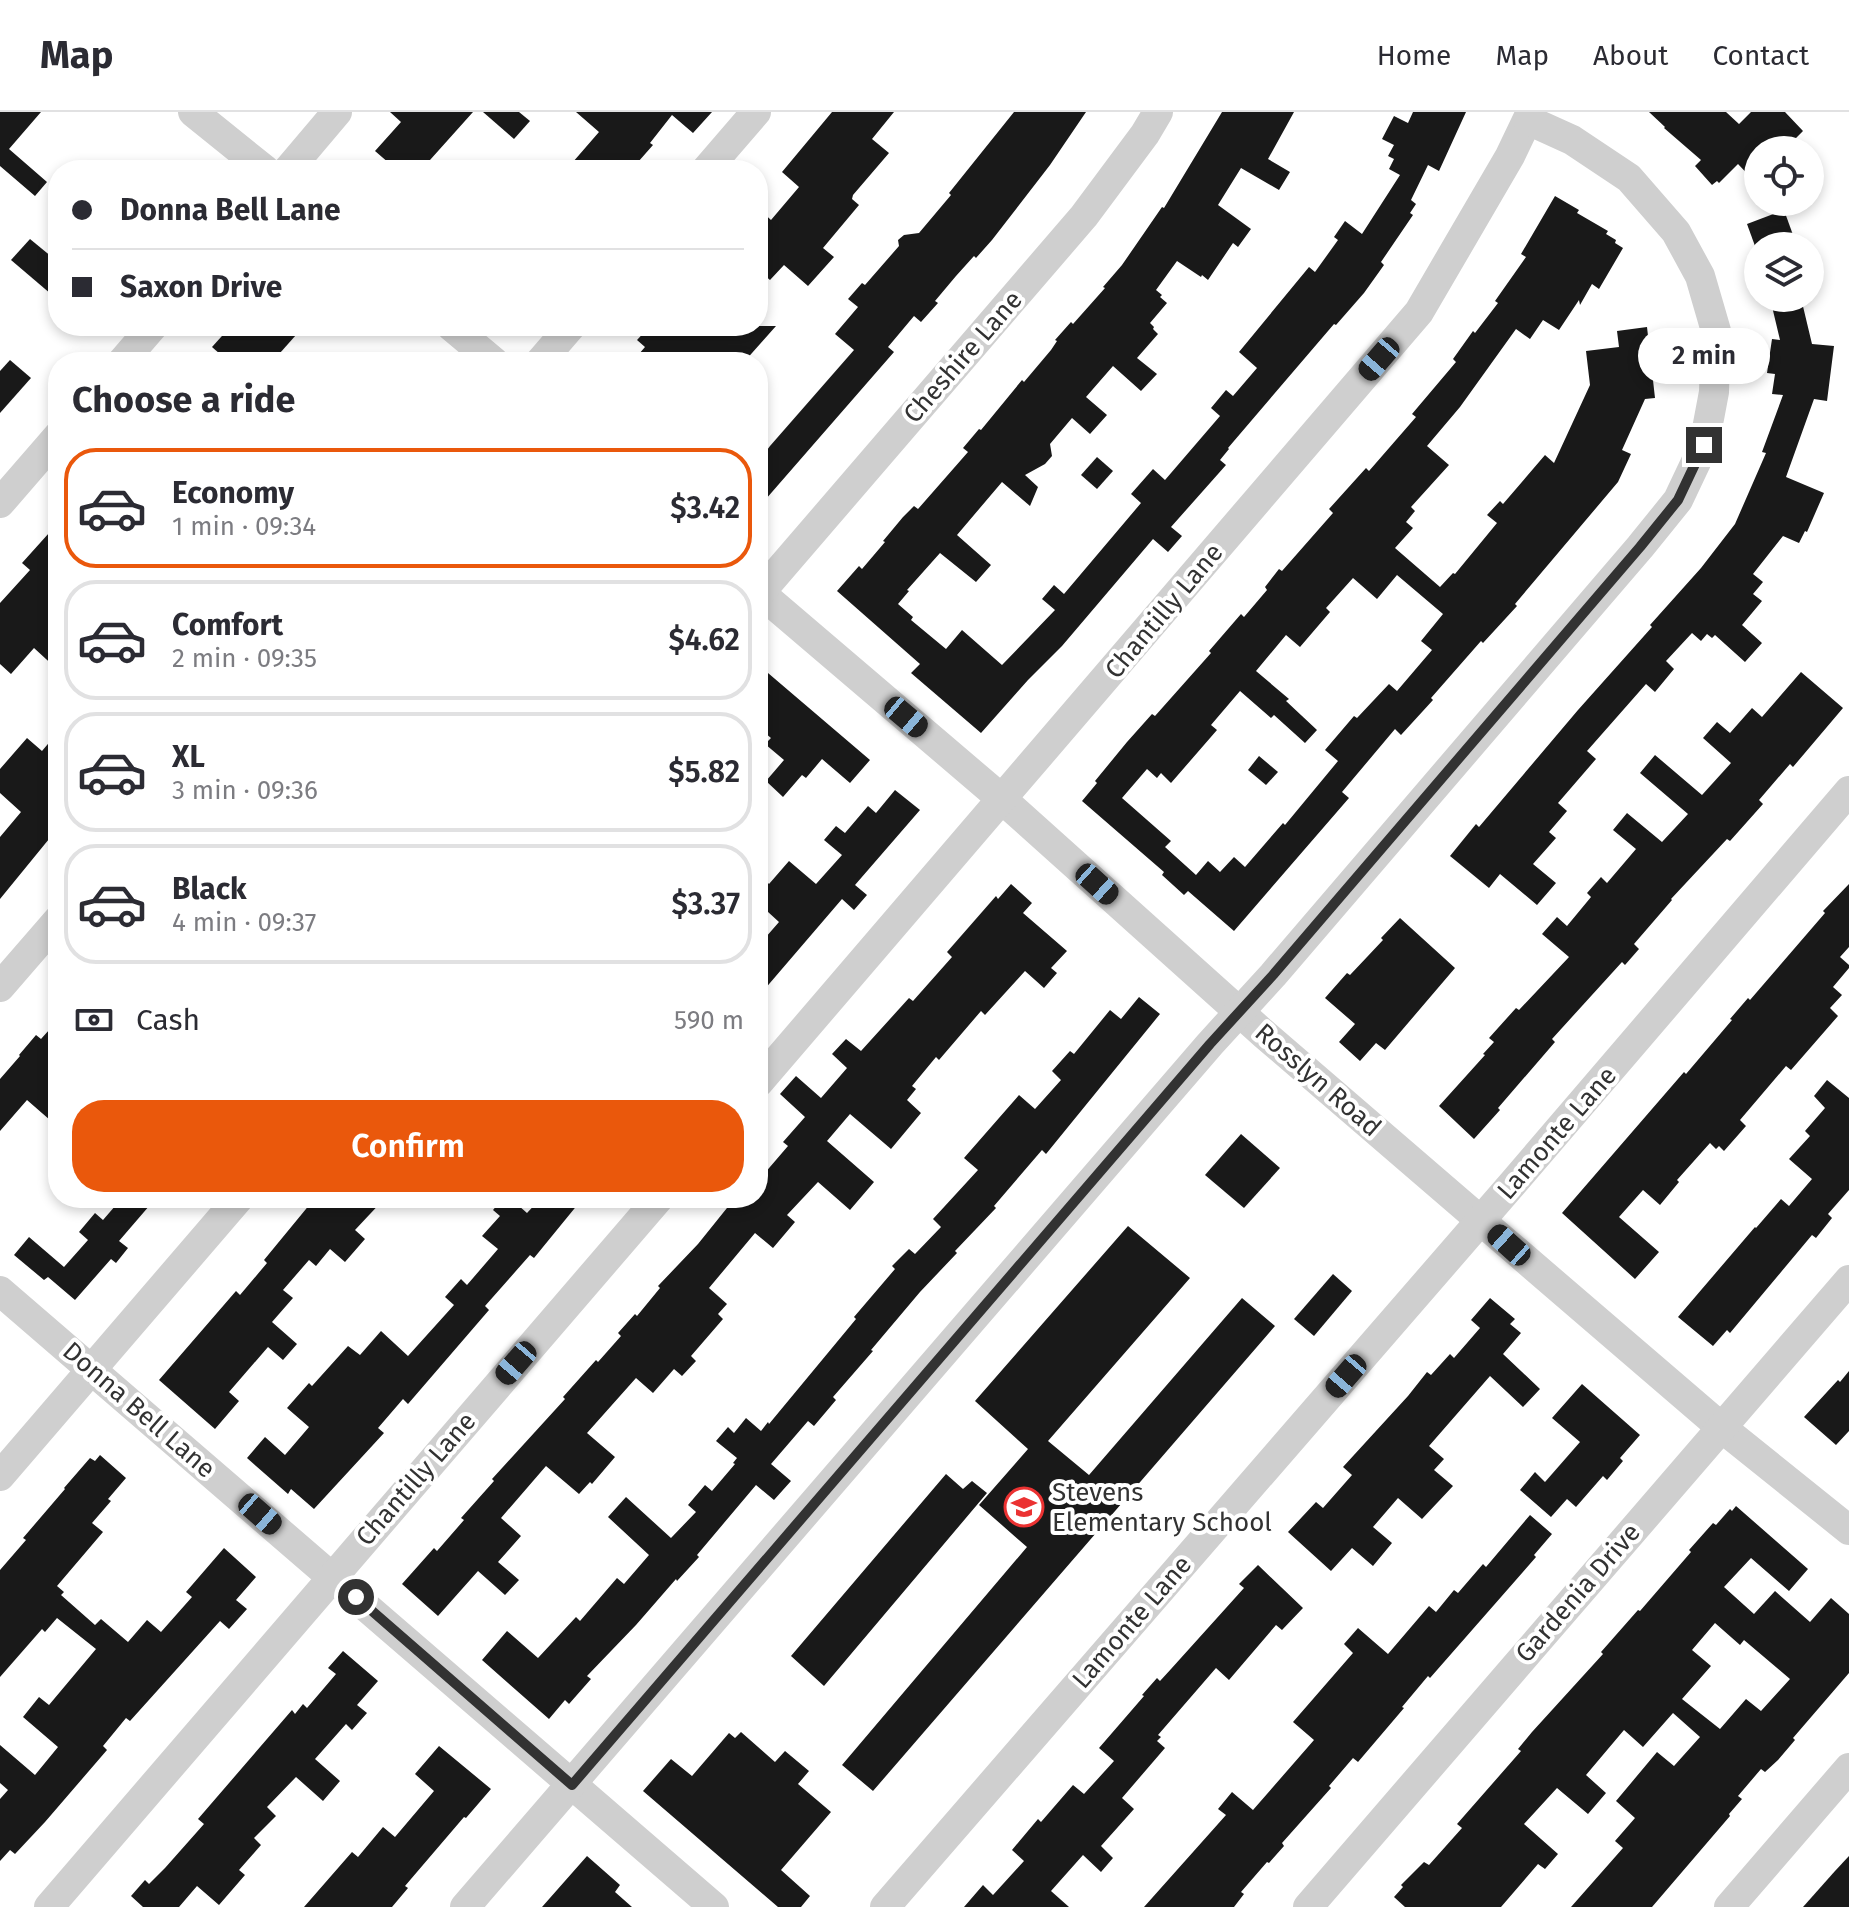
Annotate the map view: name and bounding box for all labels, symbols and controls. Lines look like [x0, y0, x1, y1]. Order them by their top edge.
text: Map [40, 32, 113, 78]
text: Home [1377, 39, 1451, 72]
text: Map [1495, 39, 1549, 72]
text: About [1593, 39, 1668, 72]
text: Contact [1712, 39, 1809, 72]
map controls [1744, 136, 1824, 312]
button: locate [1744, 136, 1824, 216]
text: Donna Bell Lane [120, 192, 341, 228]
button: layers [1744, 232, 1824, 312]
text: Saxon Drive [120, 269, 282, 305]
street label: Cheshire Lane [897, 285, 1029, 429]
callout: 2 min [1638, 329, 1770, 385]
car [1354, 333, 1404, 385]
text: 2 min [1672, 340, 1736, 371]
text: Choose a ride [72, 378, 295, 422]
route end [1686, 427, 1722, 463]
icon: car [76, 472, 148, 544]
text: Economy [172, 475, 294, 511]
text: $3.42 [670, 490, 740, 526]
text: 1 min · 09:34 [172, 511, 316, 542]
street label: Chantilly Lane [1099, 537, 1229, 685]
icon: car [76, 604, 148, 676]
text: Comfort [172, 607, 283, 643]
text: $4.62 [668, 622, 740, 658]
text: 2 min · 09:35 [172, 643, 317, 674]
car [880, 692, 932, 742]
icon: car [76, 736, 148, 808]
text: XL [172, 739, 205, 775]
text: $5.82 [668, 754, 740, 790]
text: 3 min · 09:36 [172, 775, 318, 806]
car [1071, 859, 1123, 909]
icon: car [76, 868, 148, 940]
text: Black [172, 871, 247, 907]
text: $3.37 [671, 886, 740, 922]
text: 4 min · 09:37 [172, 907, 316, 938]
icon: cash [72, 998, 116, 1042]
text: Cash [136, 1002, 200, 1038]
text: 590 m [674, 1005, 744, 1036]
street label: Rosslyn Road [1249, 1017, 1387, 1143]
street label: Lamonte Lane [1491, 1060, 1623, 1206]
button: Confirm [72, 1100, 744, 1192]
car [1483, 1220, 1535, 1270]
street label: Donna Bell Lane [56, 1335, 222, 1485]
car [491, 1337, 541, 1389]
car [1321, 1350, 1371, 1402]
street label: Chantilly Lane [350, 1406, 482, 1552]
place label: Stevens Elementary School [1052, 1477, 1272, 1538]
school or university icon: Stevens Elementary School [1003, 1486, 1045, 1528]
car [234, 1489, 286, 1539]
street label: Gardenia Drive [1509, 1517, 1647, 1669]
street label: Lamonte Lane [1066, 1549, 1198, 1695]
route start [338, 1579, 374, 1615]

